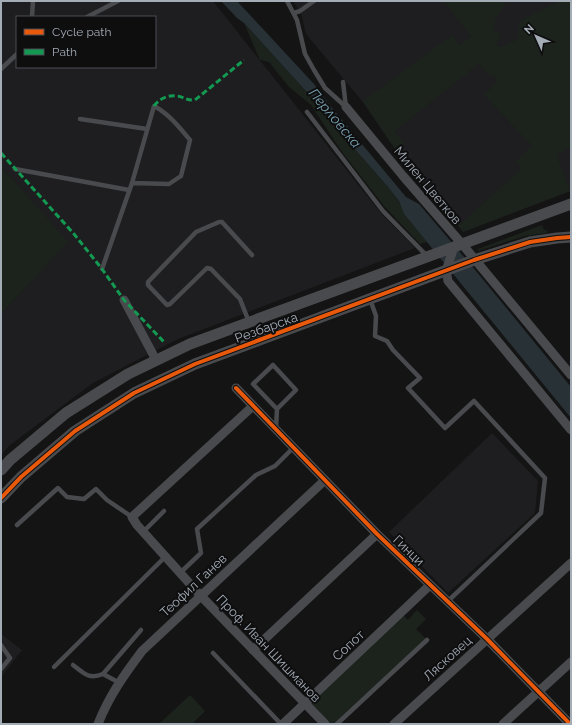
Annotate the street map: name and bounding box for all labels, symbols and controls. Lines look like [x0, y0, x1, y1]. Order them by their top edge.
legend [16, 16, 156, 68]
north arrow [516, 16, 556, 56]
text: N [522, 22, 537, 37]
text: Cycle path [52, 25, 111, 39]
text: Path [52, 45, 77, 59]
water label: Перловска [306, 85, 364, 151]
street label: Милен Цветков [391, 144, 464, 227]
street label: Резбарска [233, 309, 300, 346]
street label: Гинци [390, 532, 427, 569]
street label: Теофил Ганев [157, 551, 230, 620]
street label: Проф. Иван Шишманов [213, 592, 324, 705]
street label: Сопот [329, 627, 367, 664]
street label: Лясковец [420, 633, 475, 684]

